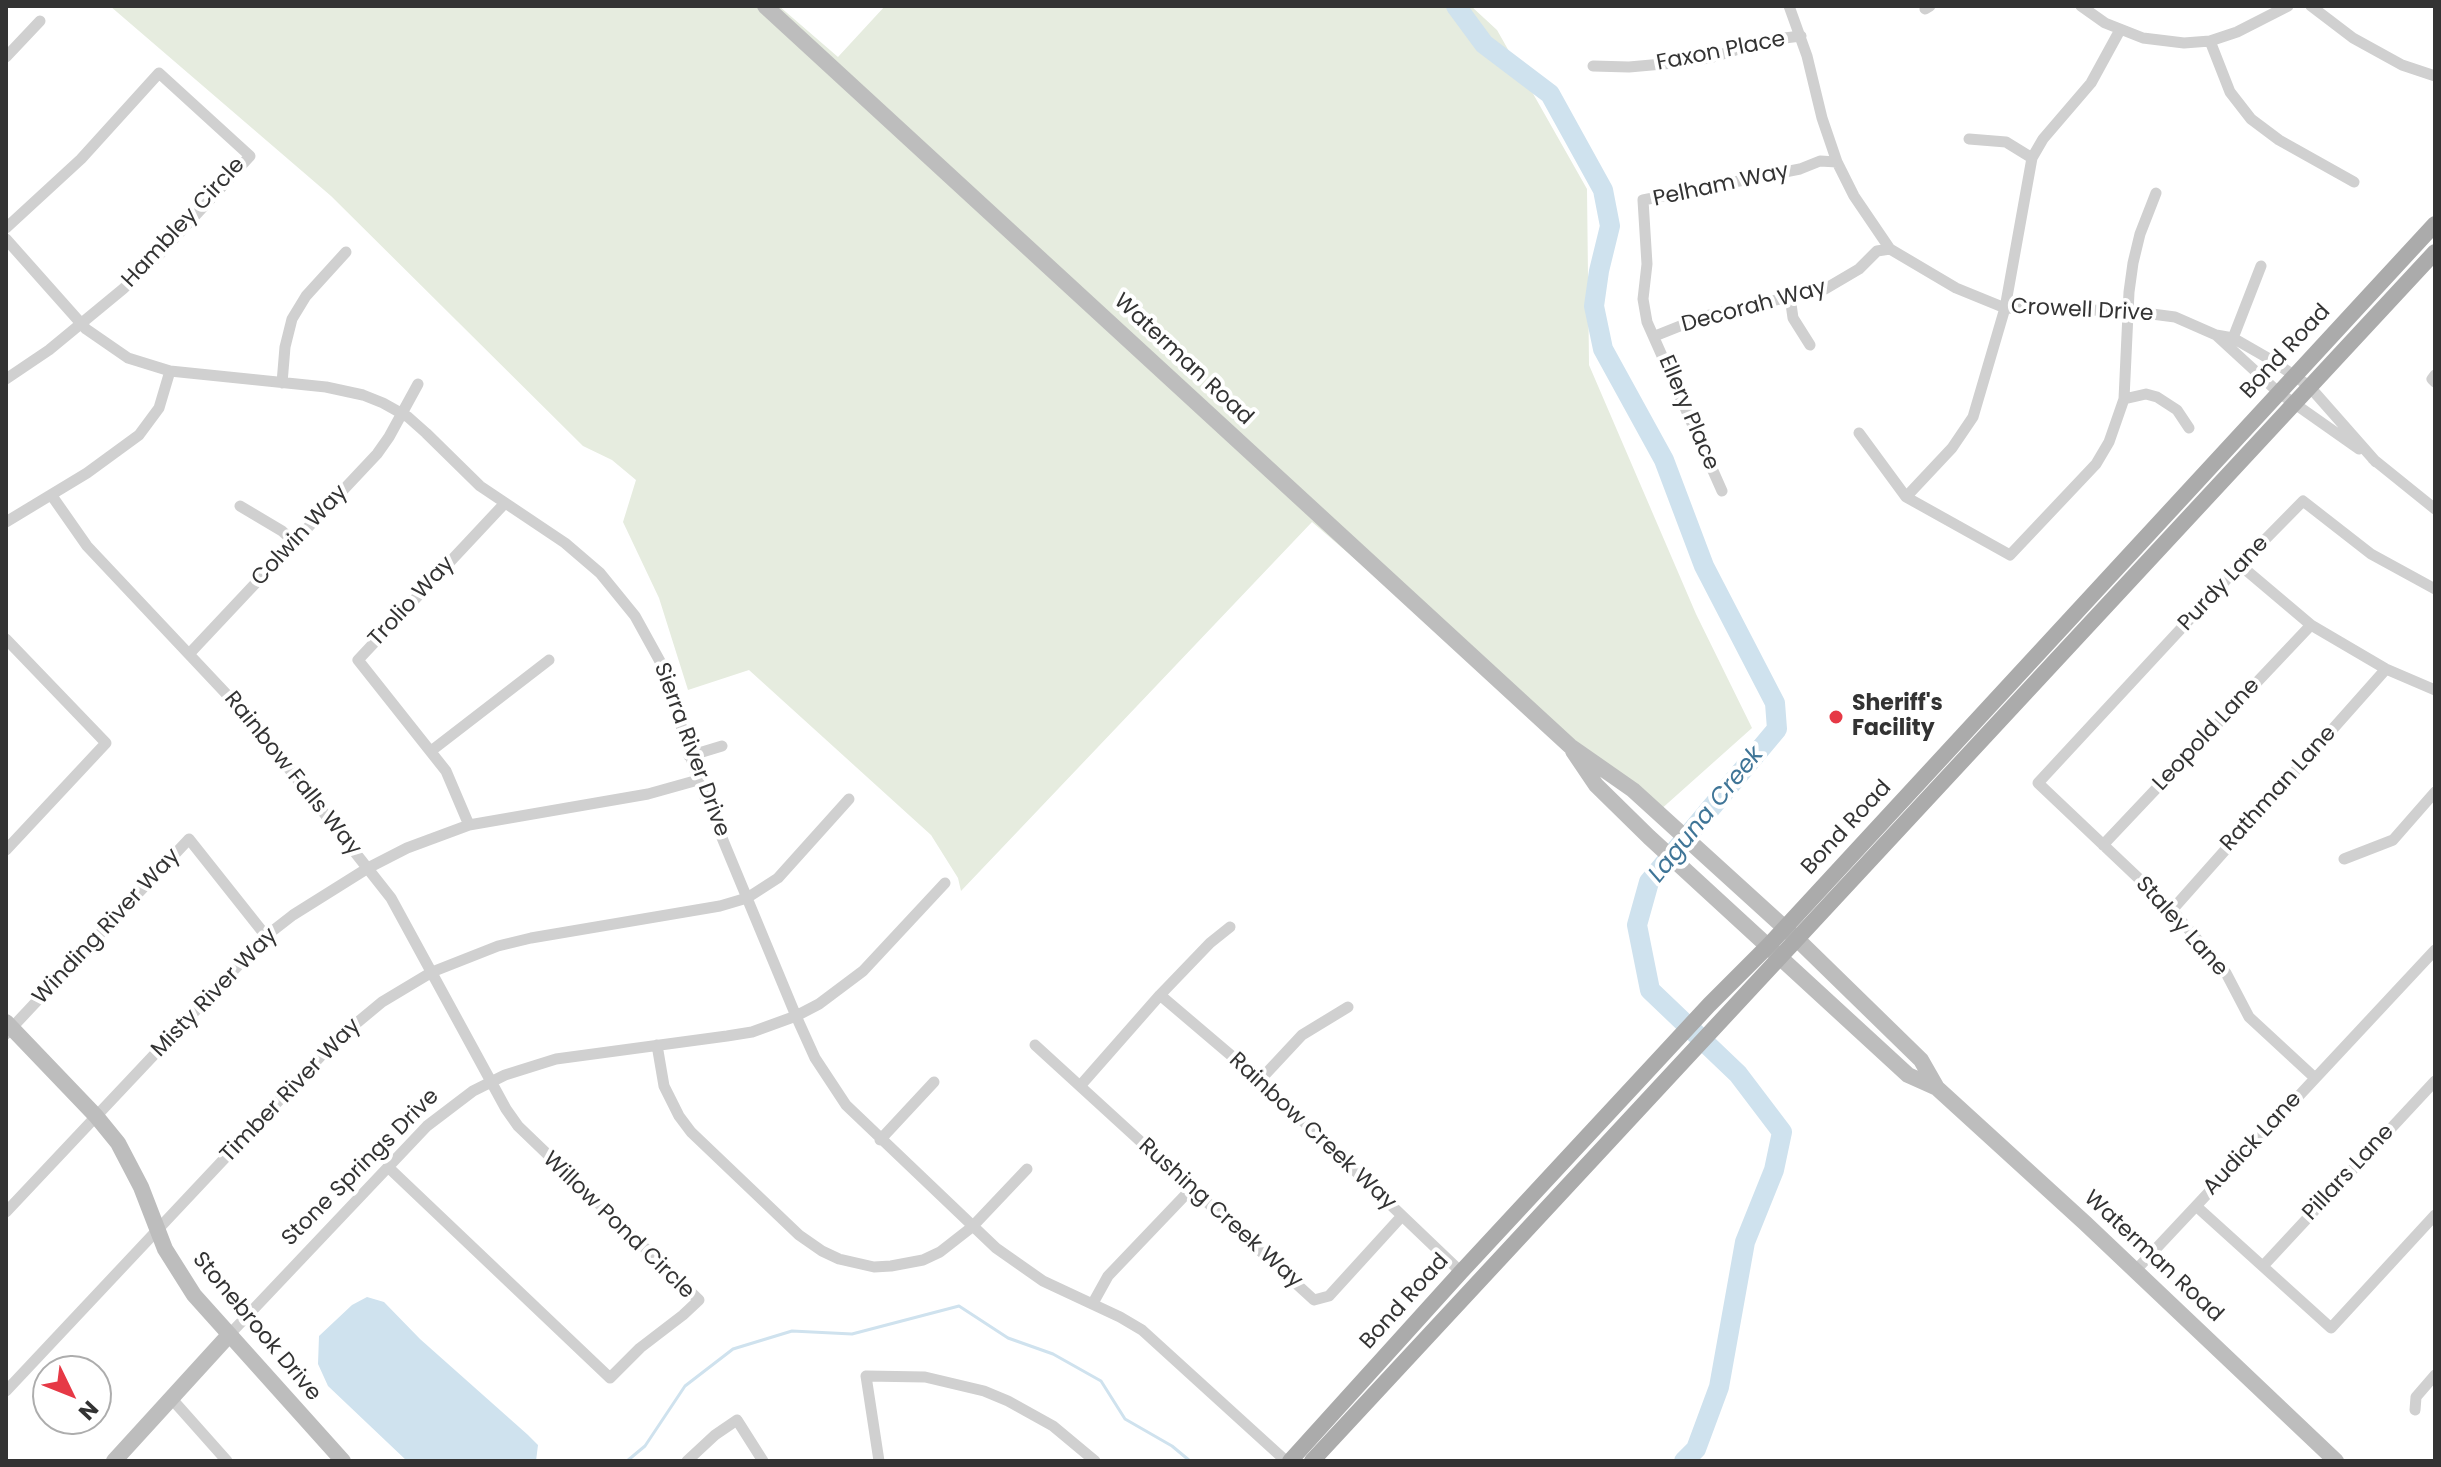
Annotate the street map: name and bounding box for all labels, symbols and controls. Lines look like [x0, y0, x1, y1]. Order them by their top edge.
street label: Faxon Place [1654, 27, 1788, 77]
street label: Hambley Circle [117, 153, 251, 293]
street label: Pelham Way [1651, 159, 1791, 213]
street label: Decorah Way [1679, 275, 1829, 339]
street label: Waterman Road [1108, 289, 1258, 431]
street label: Crowell Drive [2010, 294, 2154, 328]
street label: Bond Road [2236, 299, 2336, 405]
street label: Ellery Place [1652, 352, 1724, 474]
street label: Colwin Way [246, 480, 354, 592]
street label: Purdy Lane [2173, 531, 2275, 637]
street label: Trolio Way [364, 551, 460, 653]
street label: Sierra River Drive [647, 659, 735, 841]
street label: Leopold Lane [2148, 673, 2266, 797]
street label: Rainbow Falls Way [218, 687, 366, 861]
place label: Sheriff's Facility [1852, 691, 1943, 742]
marker: Sheriff's Facility [1827, 708, 1845, 726]
street label: Rathman Lane [2216, 721, 2342, 857]
water label: Laguna Creek [1643, 741, 1771, 889]
street label: Bond Road [1797, 775, 1897, 881]
street label: Winding River Way [28, 844, 186, 1010]
street label: Staley Lane [2129, 872, 2233, 982]
street label: Misty River Way [147, 923, 283, 1063]
street label: Timber River Way [215, 1013, 367, 1169]
street label: Rainbow Creek Way [1223, 1048, 1401, 1216]
street label: Stone Springs Drive [277, 1084, 445, 1252]
street label: Audick Lane [2198, 1087, 2308, 1201]
street label: Pillars Lane [2298, 1120, 2400, 1226]
street label: Rushing Creek Way [1133, 1133, 1307, 1295]
street label: Willow Pond Circle [537, 1147, 699, 1305]
street label: Waterman Road [2078, 1186, 2228, 1328]
street label: Stonebrook Drive [186, 1247, 326, 1407]
street label: Bond Road [1355, 1249, 1455, 1355]
north arrow [32, 1355, 112, 1435]
text: N [71, 1394, 105, 1427]

